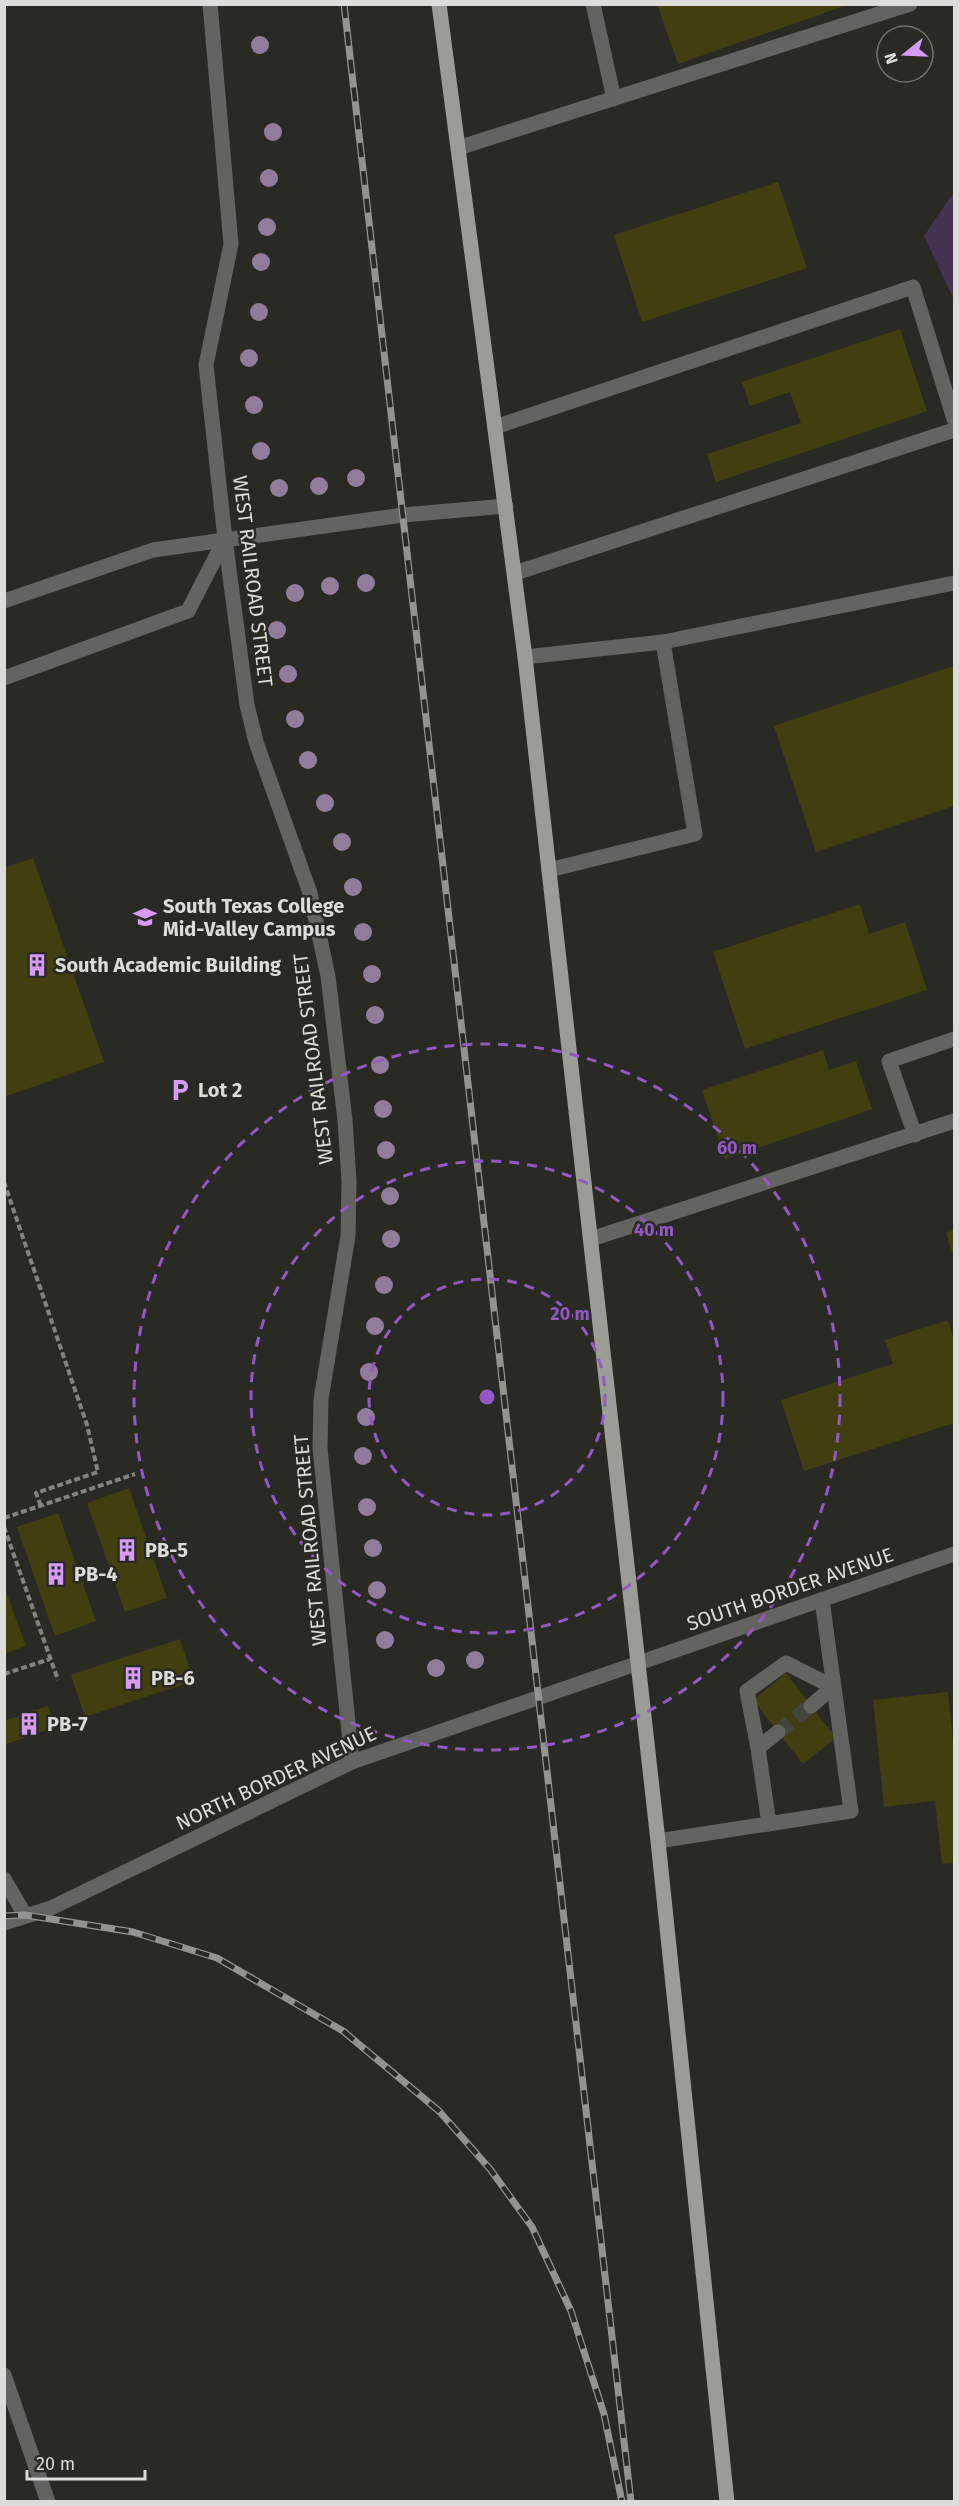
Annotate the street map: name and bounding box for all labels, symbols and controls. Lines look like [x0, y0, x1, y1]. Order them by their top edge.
north arrow [875, 24, 935, 84]
text: N [881, 51, 902, 66]
street label: WEST RAILROAD STREET [228, 474, 278, 689]
place label: South Texas College Mid-Valley Campus [163, 894, 344, 941]
school or university icon: South Texas College Mid-Valley Campus [132, 904, 158, 930]
street label: WEST RAILROAD STREET [288, 951, 338, 1166]
building icon: South Academic Building [24, 952, 50, 978]
place label: South Academic Building [55, 953, 282, 977]
parking icon: Lot 2 [167, 1077, 193, 1103]
place label: Lot 2 [198, 1078, 242, 1102]
text: 60 m [717, 1137, 757, 1159]
text: 40 m [634, 1219, 674, 1241]
text: 20 m [550, 1303, 590, 1325]
centre of rings [477, 1387, 497, 1407]
street label: WEST RAILROAD STREET [289, 1433, 331, 1647]
building icon: PB-5 [114, 1537, 140, 1563]
place label: PB-5 [145, 1538, 188, 1562]
street label: SOUTH BORDER AVENUE [684, 1542, 896, 1636]
building icon: PB-4 [43, 1561, 69, 1587]
place label: PB-4 [74, 1562, 118, 1586]
building icon: PB-6 [120, 1665, 146, 1691]
place label: PB-6 [151, 1666, 195, 1690]
building icon: PB-7 [16, 1711, 42, 1737]
place label: PB-7 [47, 1712, 88, 1736]
street label: NORTH BORDER AVENUE [172, 1721, 380, 1835]
scale bar [27, 2443, 146, 2481]
text: 20 m [36, 2453, 75, 2475]

